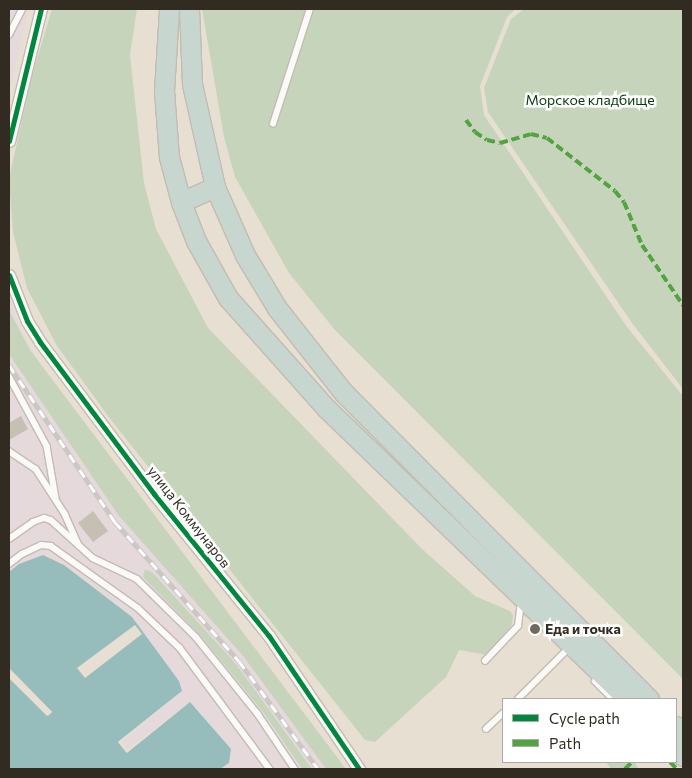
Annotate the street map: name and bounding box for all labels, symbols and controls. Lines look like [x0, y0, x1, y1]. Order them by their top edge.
park label: Морское кладбище [525, 92, 655, 108]
street label: улица Коммунаров [144, 463, 234, 571]
place label: Еда и точка [545, 621, 621, 637]
marker: Еда и точка [529, 623, 541, 635]
legend [502, 698, 677, 763]
text: Cycle path [549, 709, 620, 727]
text: Path [549, 734, 581, 752]

